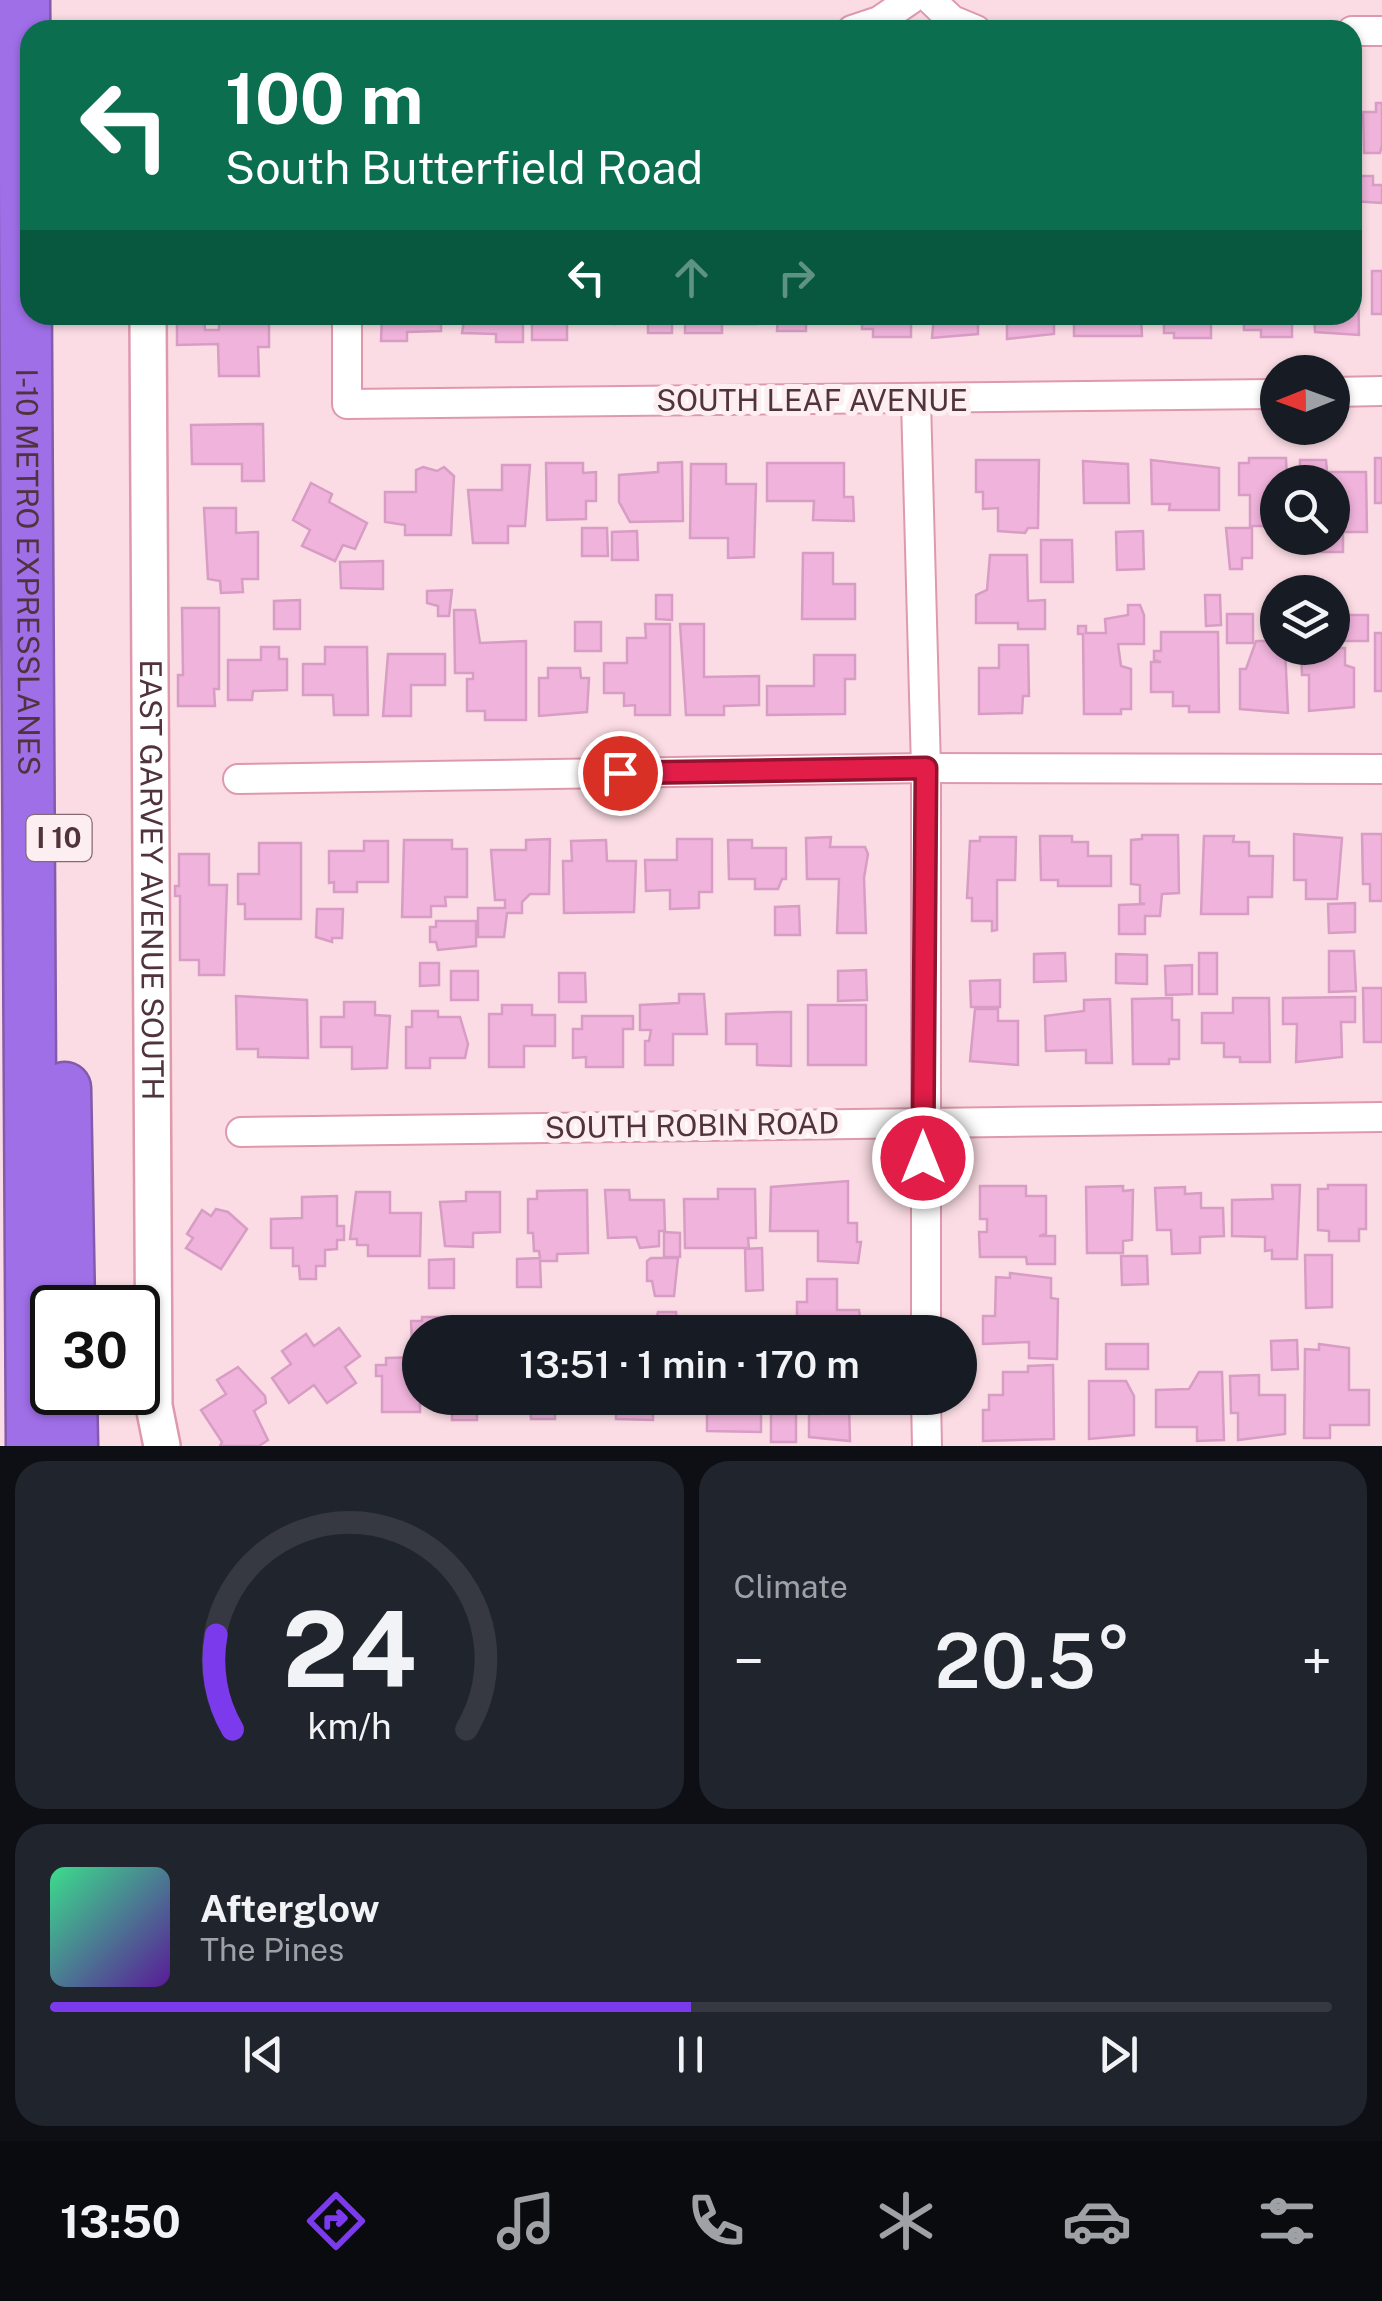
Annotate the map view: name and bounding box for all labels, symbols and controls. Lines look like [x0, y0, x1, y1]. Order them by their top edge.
text: 100 m [225, 57, 423, 140]
icon: left [60, 60, 190, 190]
text: South Butterfield Road [225, 141, 703, 194]
icon: left [559, 250, 614, 305]
icon: ahead [664, 250, 719, 305]
icon: right [769, 250, 824, 305]
north arrow [1260, 355, 1350, 445]
map controls [1260, 355, 1350, 665]
street label: I-10 METRO EXPRESSLANES [9, 368, 47, 776]
street label: SOUTH LEAF AVENUE [656, 382, 968, 418]
button: search [1260, 465, 1350, 555]
button: layers [1260, 575, 1350, 665]
street label: EAST GARVEY AVENUE SOUTH [133, 659, 171, 1101]
pin [578, 731, 663, 816]
icon: arrive [593, 746, 648, 801]
road number: I 10 [27, 815, 92, 861]
street label: SOUTH ROBIN ROAD [545, 1104, 839, 1146]
position arrow [871, 1106, 975, 1210]
speed limit sign: 30 [30, 1285, 160, 1415]
text: 13:51 · 1 min · 170 m [519, 1342, 860, 1387]
text: Climate [734, 1568, 848, 1605]
text: 24 [282, 1588, 416, 1710]
text: 20.5° [934, 1617, 1131, 1705]
text: − [734, 1629, 764, 1693]
text: + [1302, 1629, 1332, 1693]
text: km/h [307, 1705, 391, 1747]
text: Afterglow [200, 1886, 380, 1931]
text: The Pines [200, 1931, 344, 1968]
icon: previous [236, 2027, 291, 2082]
icon: pause [663, 2027, 718, 2082]
icon: next [1091, 2027, 1146, 2082]
icon: directions [301, 2186, 371, 2256]
icon: music [491, 2186, 561, 2256]
icon: phone [681, 2186, 751, 2256]
icon: climate [871, 2186, 941, 2256]
icon: car [1062, 2186, 1132, 2256]
icon: filters [1252, 2186, 1322, 2256]
text: 13:50 [60, 2195, 181, 2248]

